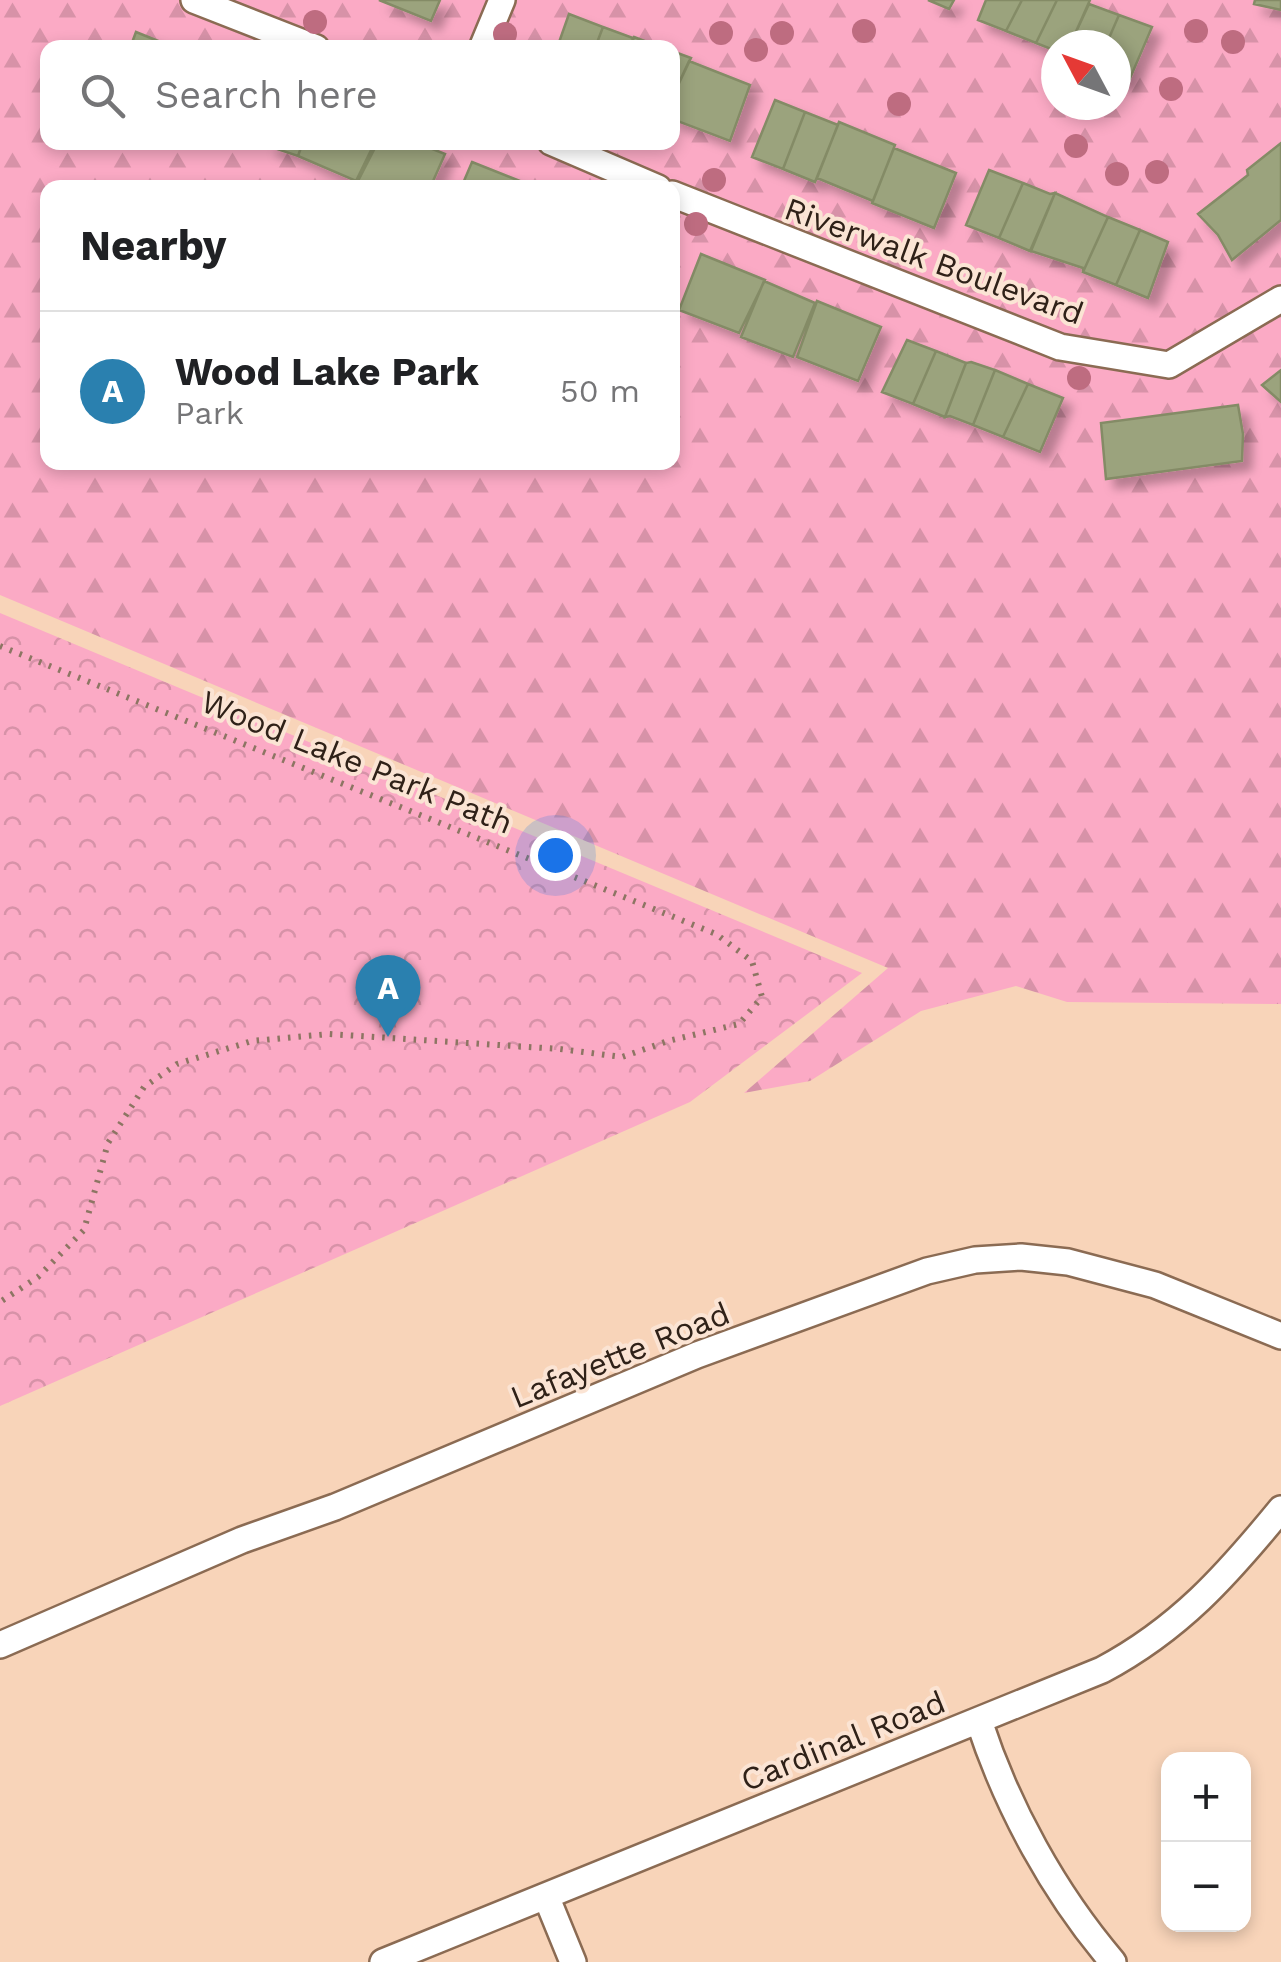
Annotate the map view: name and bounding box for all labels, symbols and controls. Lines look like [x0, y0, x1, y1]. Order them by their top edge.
north arrow [1041, 30, 1131, 120]
search box [40, 40, 680, 150]
icon: search [75, 68, 130, 123]
text: Search here [155, 73, 378, 117]
street label: Riverwalk Boulevard [779, 189, 1089, 333]
text: Nearby [80, 221, 227, 270]
text: Wood Lake Park [175, 350, 479, 394]
text: A [102, 372, 123, 410]
text: 50 m [560, 372, 640, 410]
text: Park [175, 394, 244, 432]
street label: Wood Lake Park Path [196, 682, 518, 842]
your location [530, 830, 581, 881]
pin: A [356, 954, 420, 1037]
street label: Lafayette Road [505, 1294, 735, 1416]
street label: Cardinal Road [735, 1683, 951, 1799]
map controls [1161, 1752, 1251, 1932]
button: + [1161, 1752, 1251, 1842]
button: − [1161, 1842, 1251, 1932]

